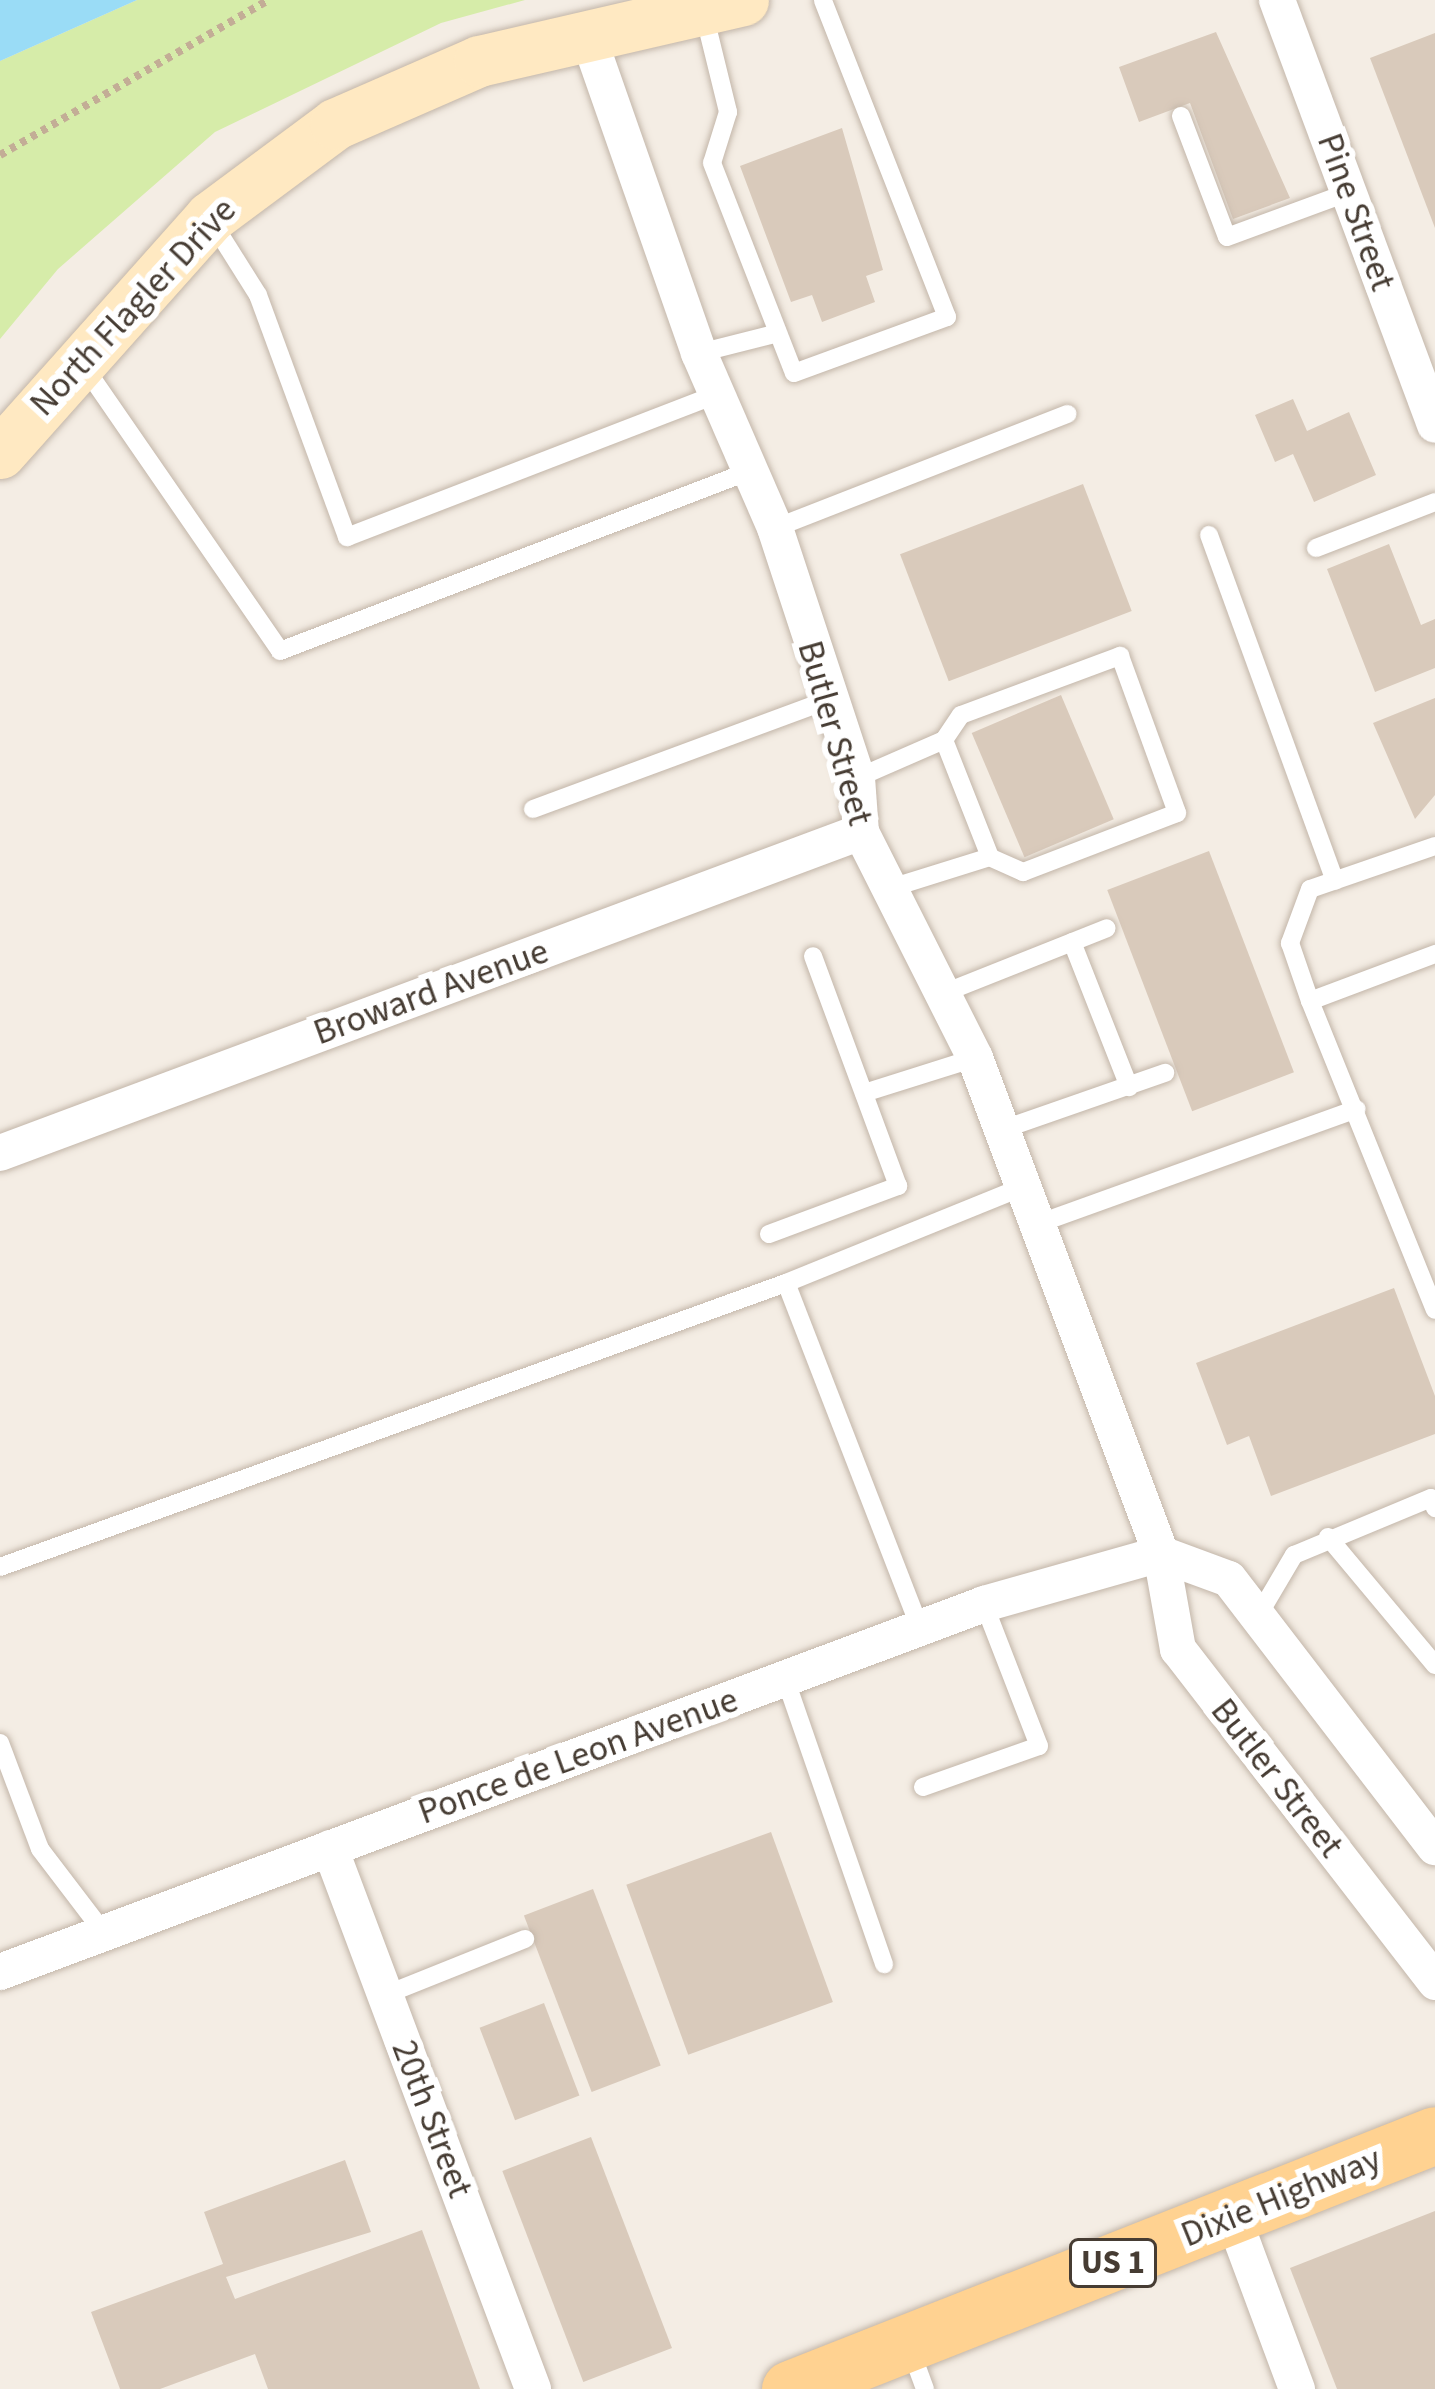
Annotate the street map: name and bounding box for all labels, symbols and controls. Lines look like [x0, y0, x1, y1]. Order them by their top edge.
street label: Pine Street [1308, 127, 1404, 297]
street label: North Flagler Drive [21, 189, 245, 425]
street label: Butler Street [788, 636, 882, 830]
street label: Broward Avenue [308, 930, 554, 1054]
street label: Ponce de Leon Avenue [412, 1678, 744, 1834]
street label: Butler Street [1202, 1690, 1352, 1866]
street label: 20th Street [382, 2034, 482, 2204]
street label: Dixie Highway [1175, 2137, 1387, 2257]
road number: US 1 [1068, 2236, 1158, 2290]

